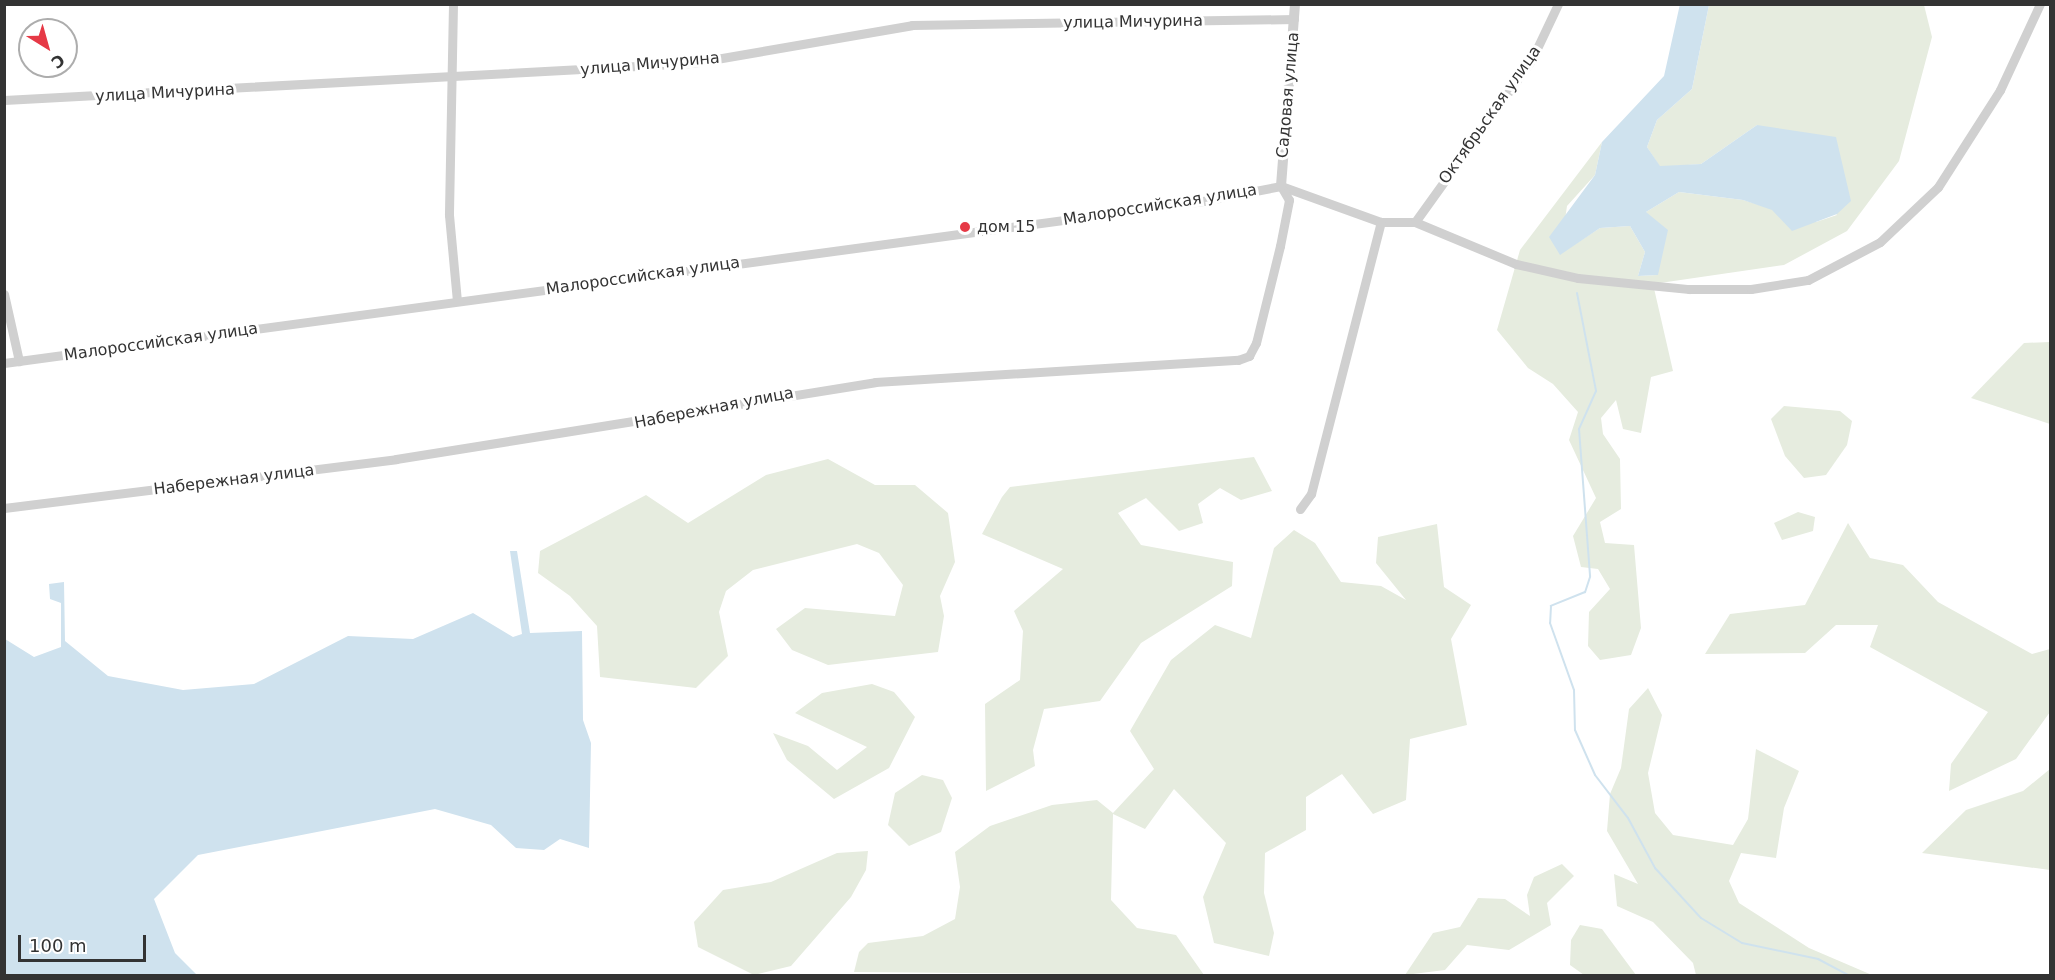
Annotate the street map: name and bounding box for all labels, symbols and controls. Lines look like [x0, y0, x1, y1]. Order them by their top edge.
street label: улица Мичурина [1063, 11, 1203, 33]
north arrow [18, 18, 78, 78]
street label: Садовая улица [1273, 31, 1303, 159]
street label: Октябрьская улица [1435, 42, 1545, 188]
street label: улица Мичурина [580, 48, 720, 80]
text: С [48, 50, 68, 72]
street label: улица Мичурина [95, 80, 235, 106]
street label: Малороссийская улица [1062, 180, 1258, 230]
place label: дом 15 [977, 217, 1035, 237]
marker: дом 15 [958, 220, 972, 234]
street label: Малороссийская улица [545, 253, 741, 299]
street label: Малороссийская улица [63, 319, 259, 365]
street label: Набережная улица [633, 383, 795, 433]
street label: Набережная улица [153, 461, 315, 499]
scale bar [21, 923, 148, 961]
text: 100 m [29, 935, 87, 956]

